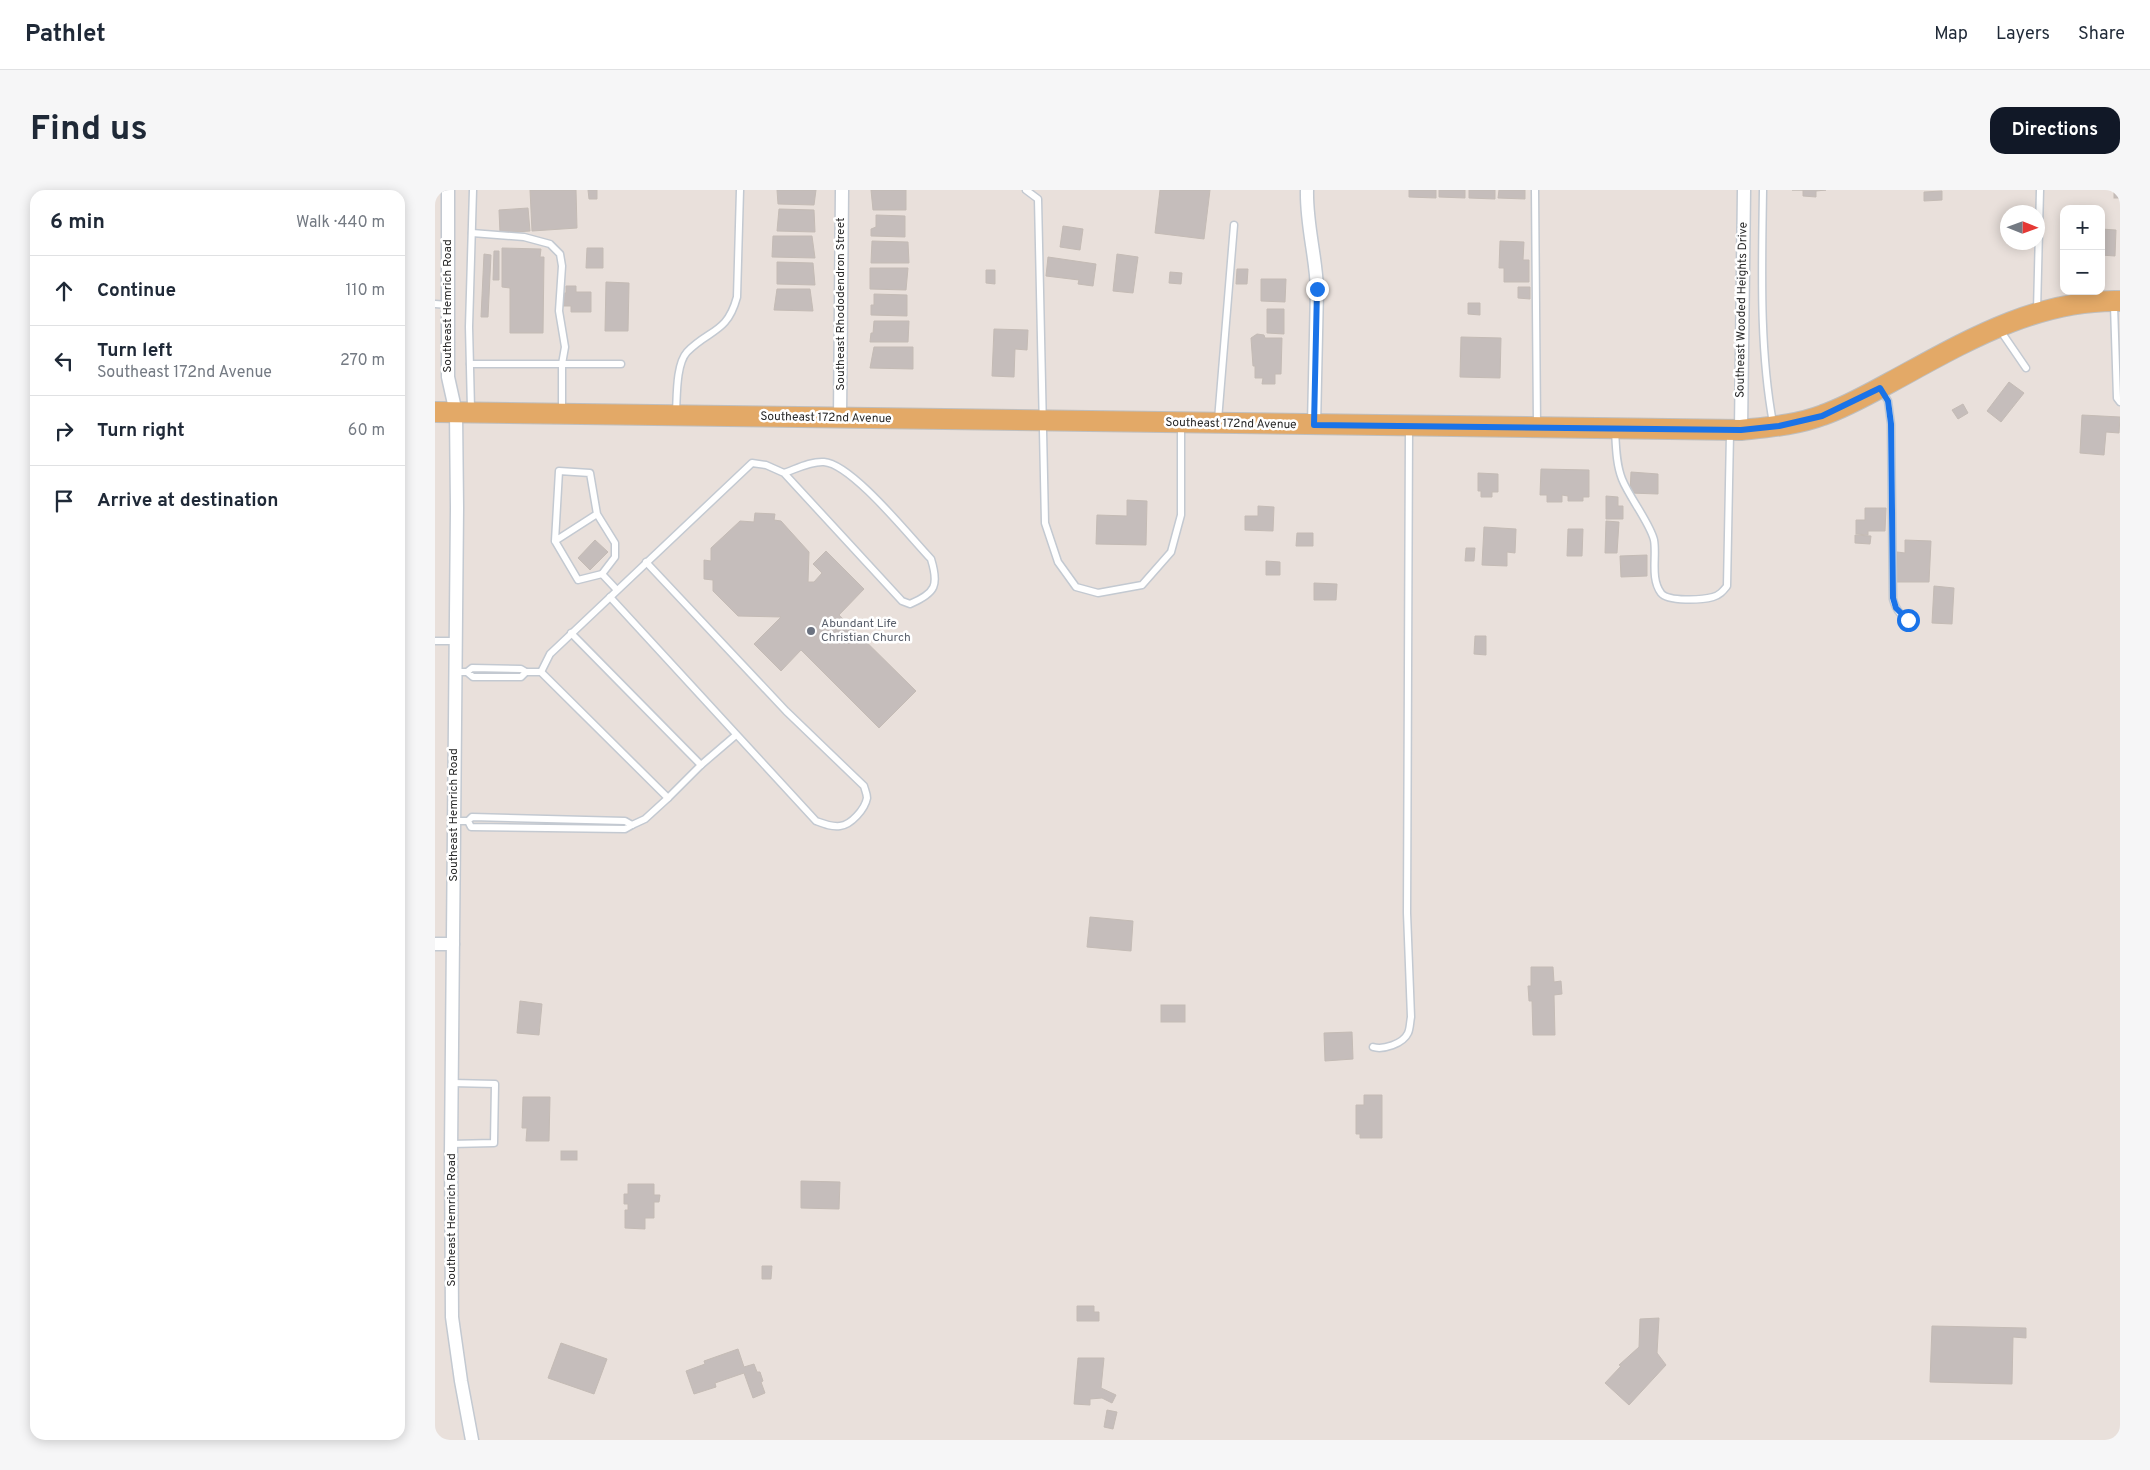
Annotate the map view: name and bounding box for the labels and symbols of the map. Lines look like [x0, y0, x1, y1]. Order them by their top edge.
north arrow [2000, 205, 2045, 250]
street label: Southeast Rhododendron Street [833, 217, 849, 391]
street label: Southeast Wooded Heights Drive [1732, 222, 1752, 398]
street label: Southeast Hemrich Road [440, 239, 456, 373]
route end [1306, 278, 1329, 301]
street label: Southeast 172nd Avenue [760, 409, 892, 427]
street label: Southeast 172nd Avenue [1165, 415, 1297, 433]
route start [1897, 609, 1920, 632]
place label: Abundant Life Christian Church [821, 616, 911, 646]
marker: Abundant Life Christian Church [805, 625, 817, 637]
street label: Southeast Hemrich Road [446, 748, 462, 882]
street label: Southeast Hemrich Road [444, 1153, 460, 1287]

